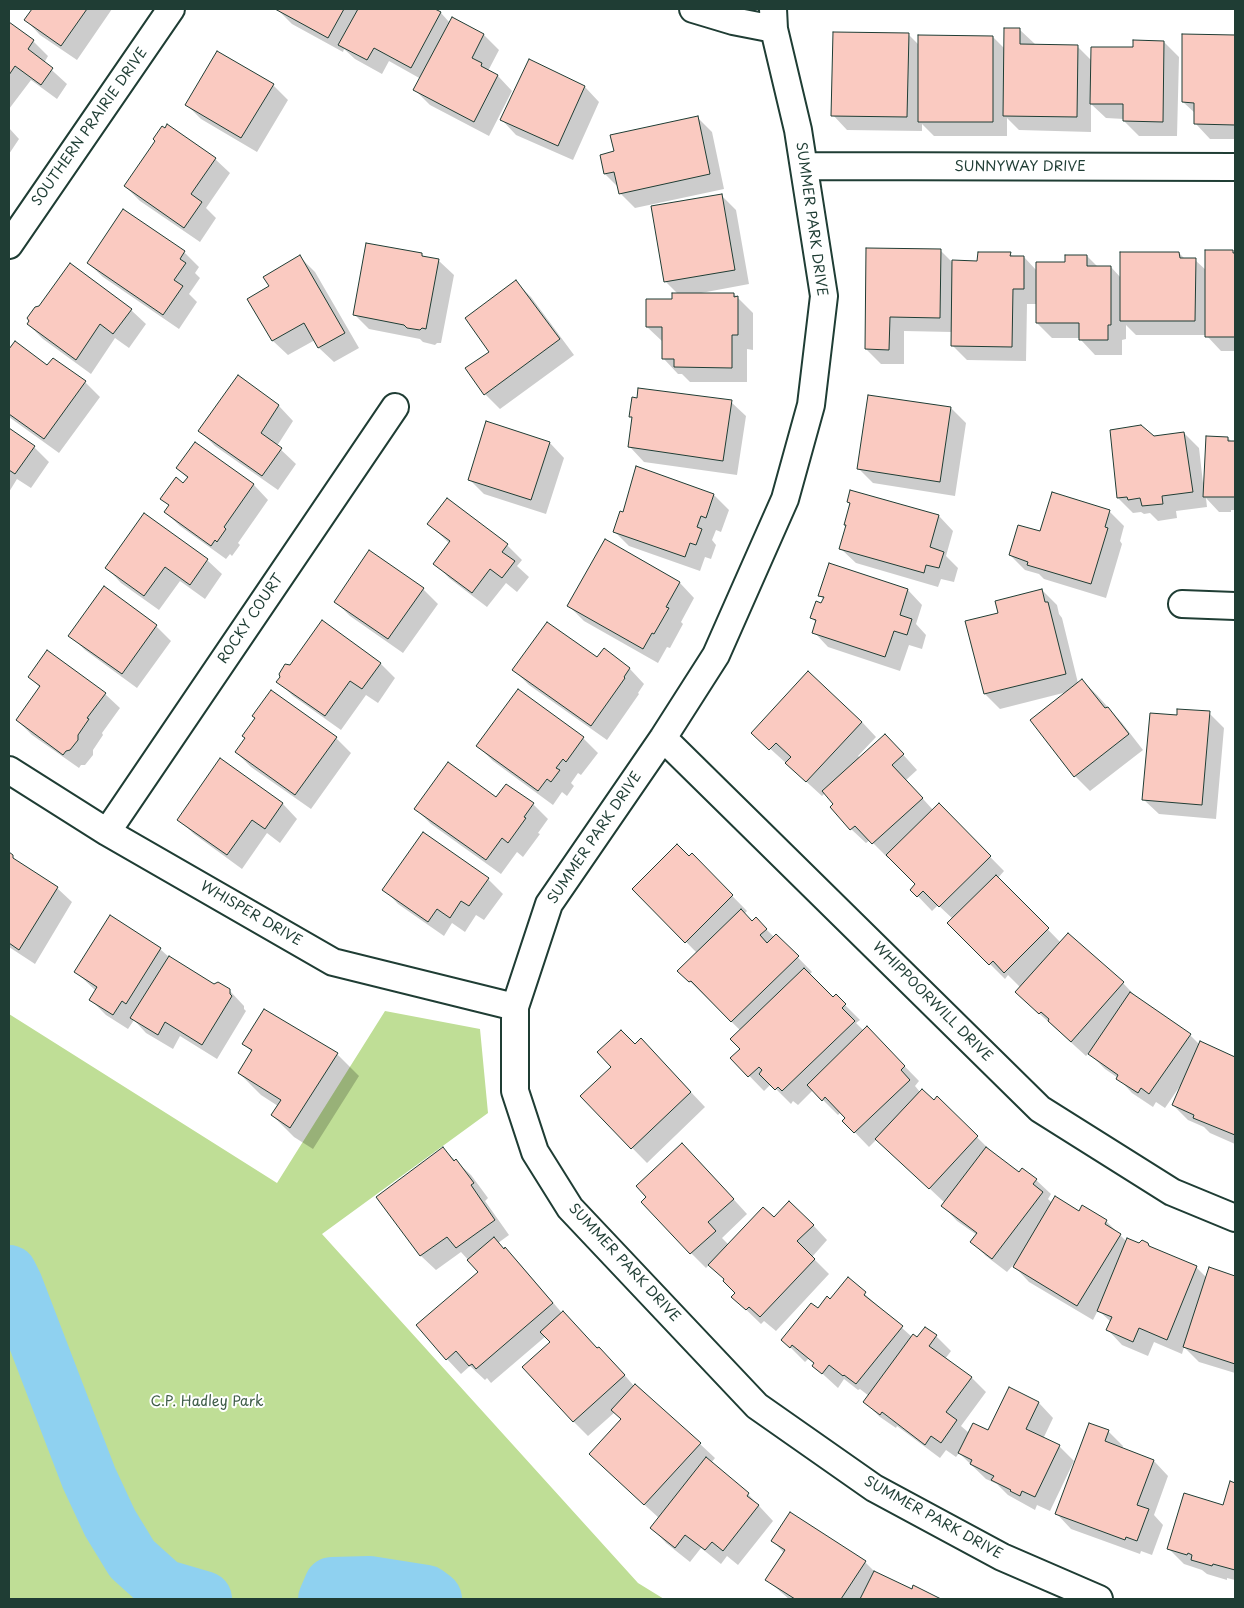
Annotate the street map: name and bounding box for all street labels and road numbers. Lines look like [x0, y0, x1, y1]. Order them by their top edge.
street label: SOUTHERN PRAIRIE DRIVE [29, 45, 151, 209]
street label: SUMMER PARK DRIVE [792, 141, 830, 297]
street label: SUNNYWAY DRIVE [954, 159, 1086, 175]
street label: ROCKY COURT [215, 571, 287, 667]
street label: SUMMER PARK DRIVE [545, 769, 645, 907]
street label: WHISPER DRIVE [197, 878, 305, 950]
street label: WHIPPOORWILL DRIVE [869, 939, 995, 1065]
street label: SUMMER PARK DRIVE [565, 1200, 683, 1326]
street label: SUMMER PARK DRIVE [861, 1473, 1005, 1563]

